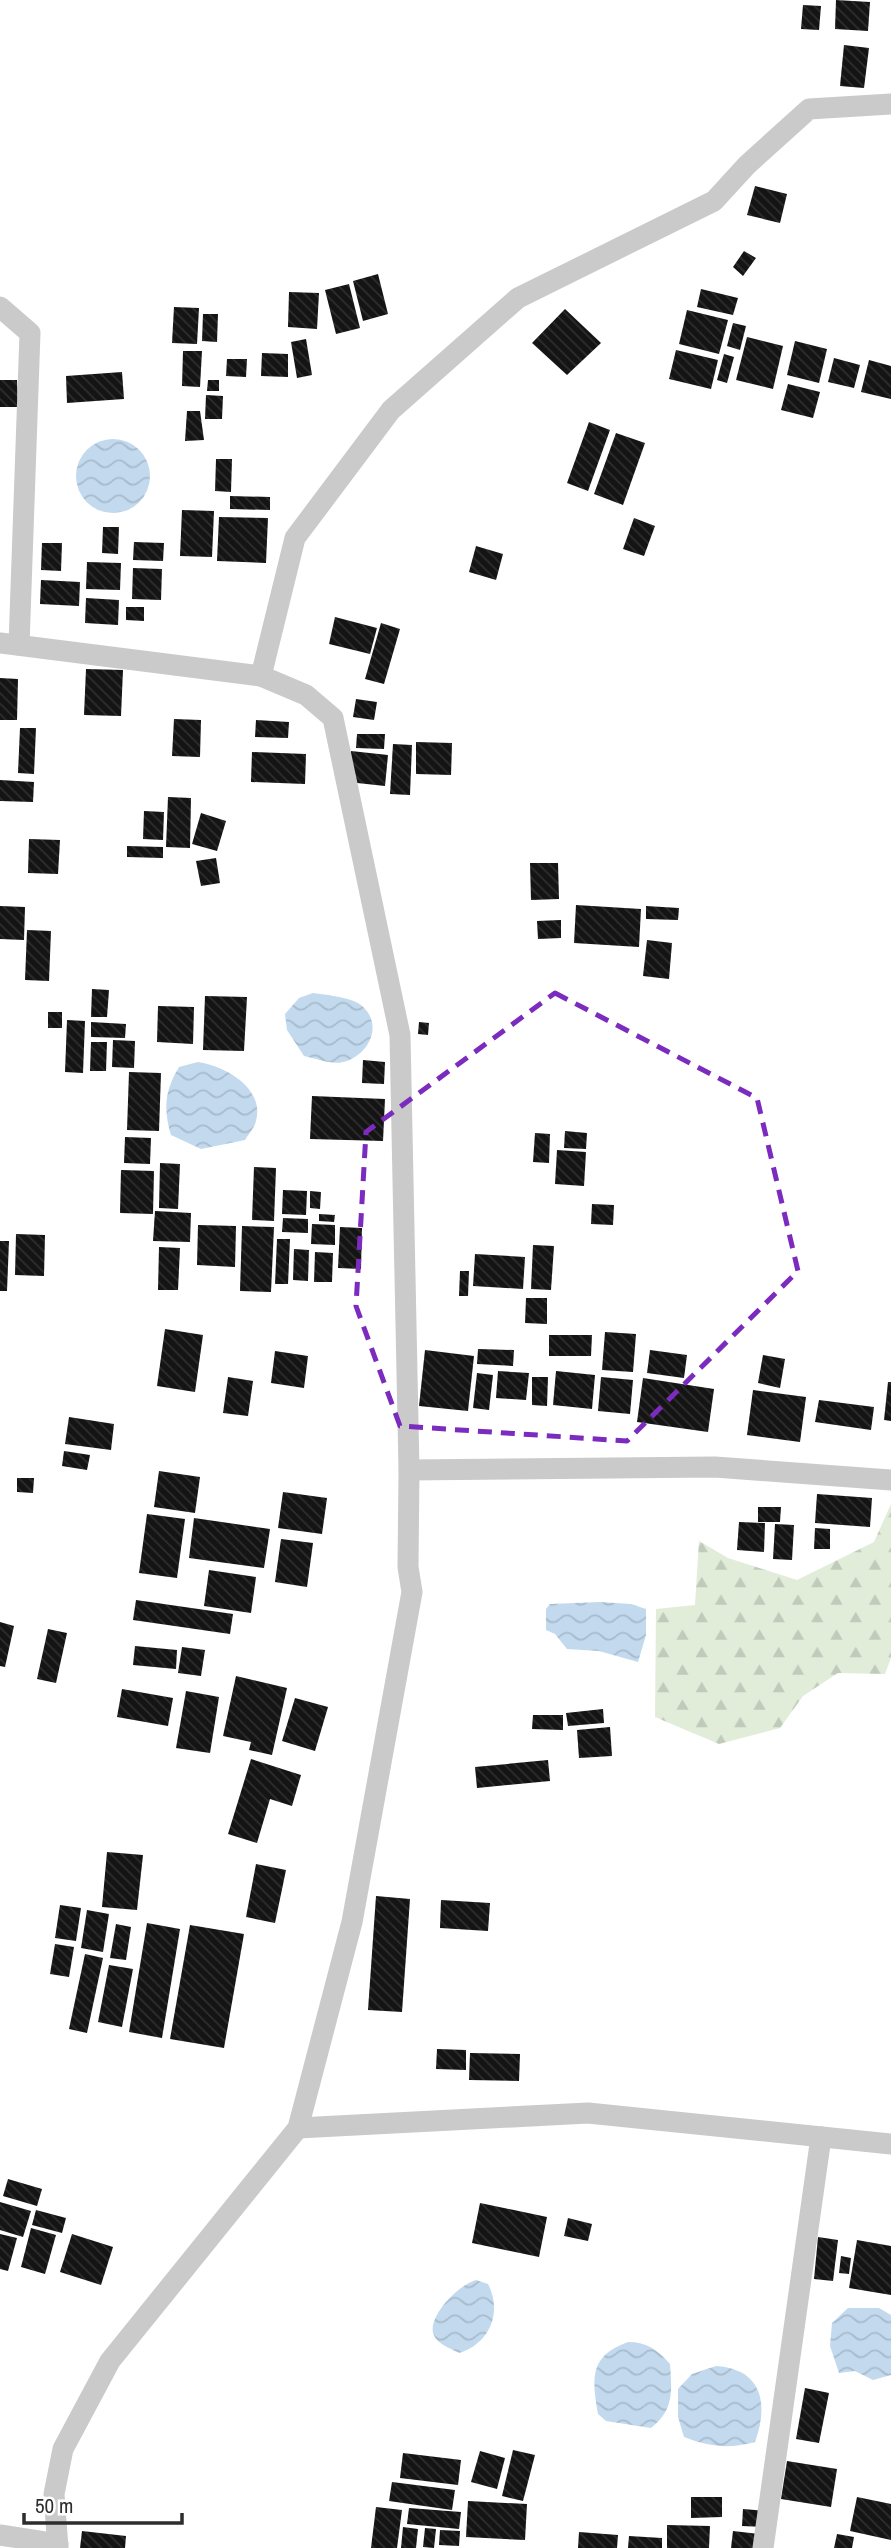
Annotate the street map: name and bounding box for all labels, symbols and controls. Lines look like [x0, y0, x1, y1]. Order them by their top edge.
scale bar [24, 2482, 182, 2526]
text: 50 m [35, 2491, 73, 2520]

